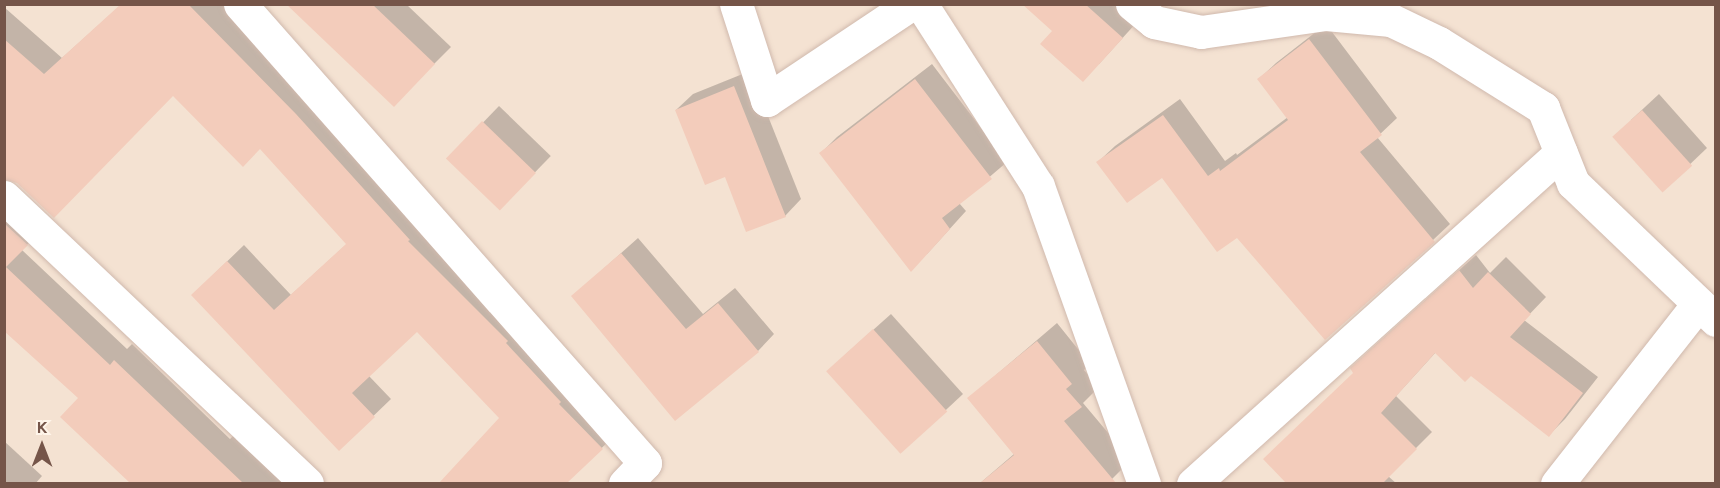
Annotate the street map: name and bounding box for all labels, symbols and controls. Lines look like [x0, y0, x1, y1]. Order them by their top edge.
north arrow [12, 416, 72, 476]
text: K [37, 418, 47, 437]

